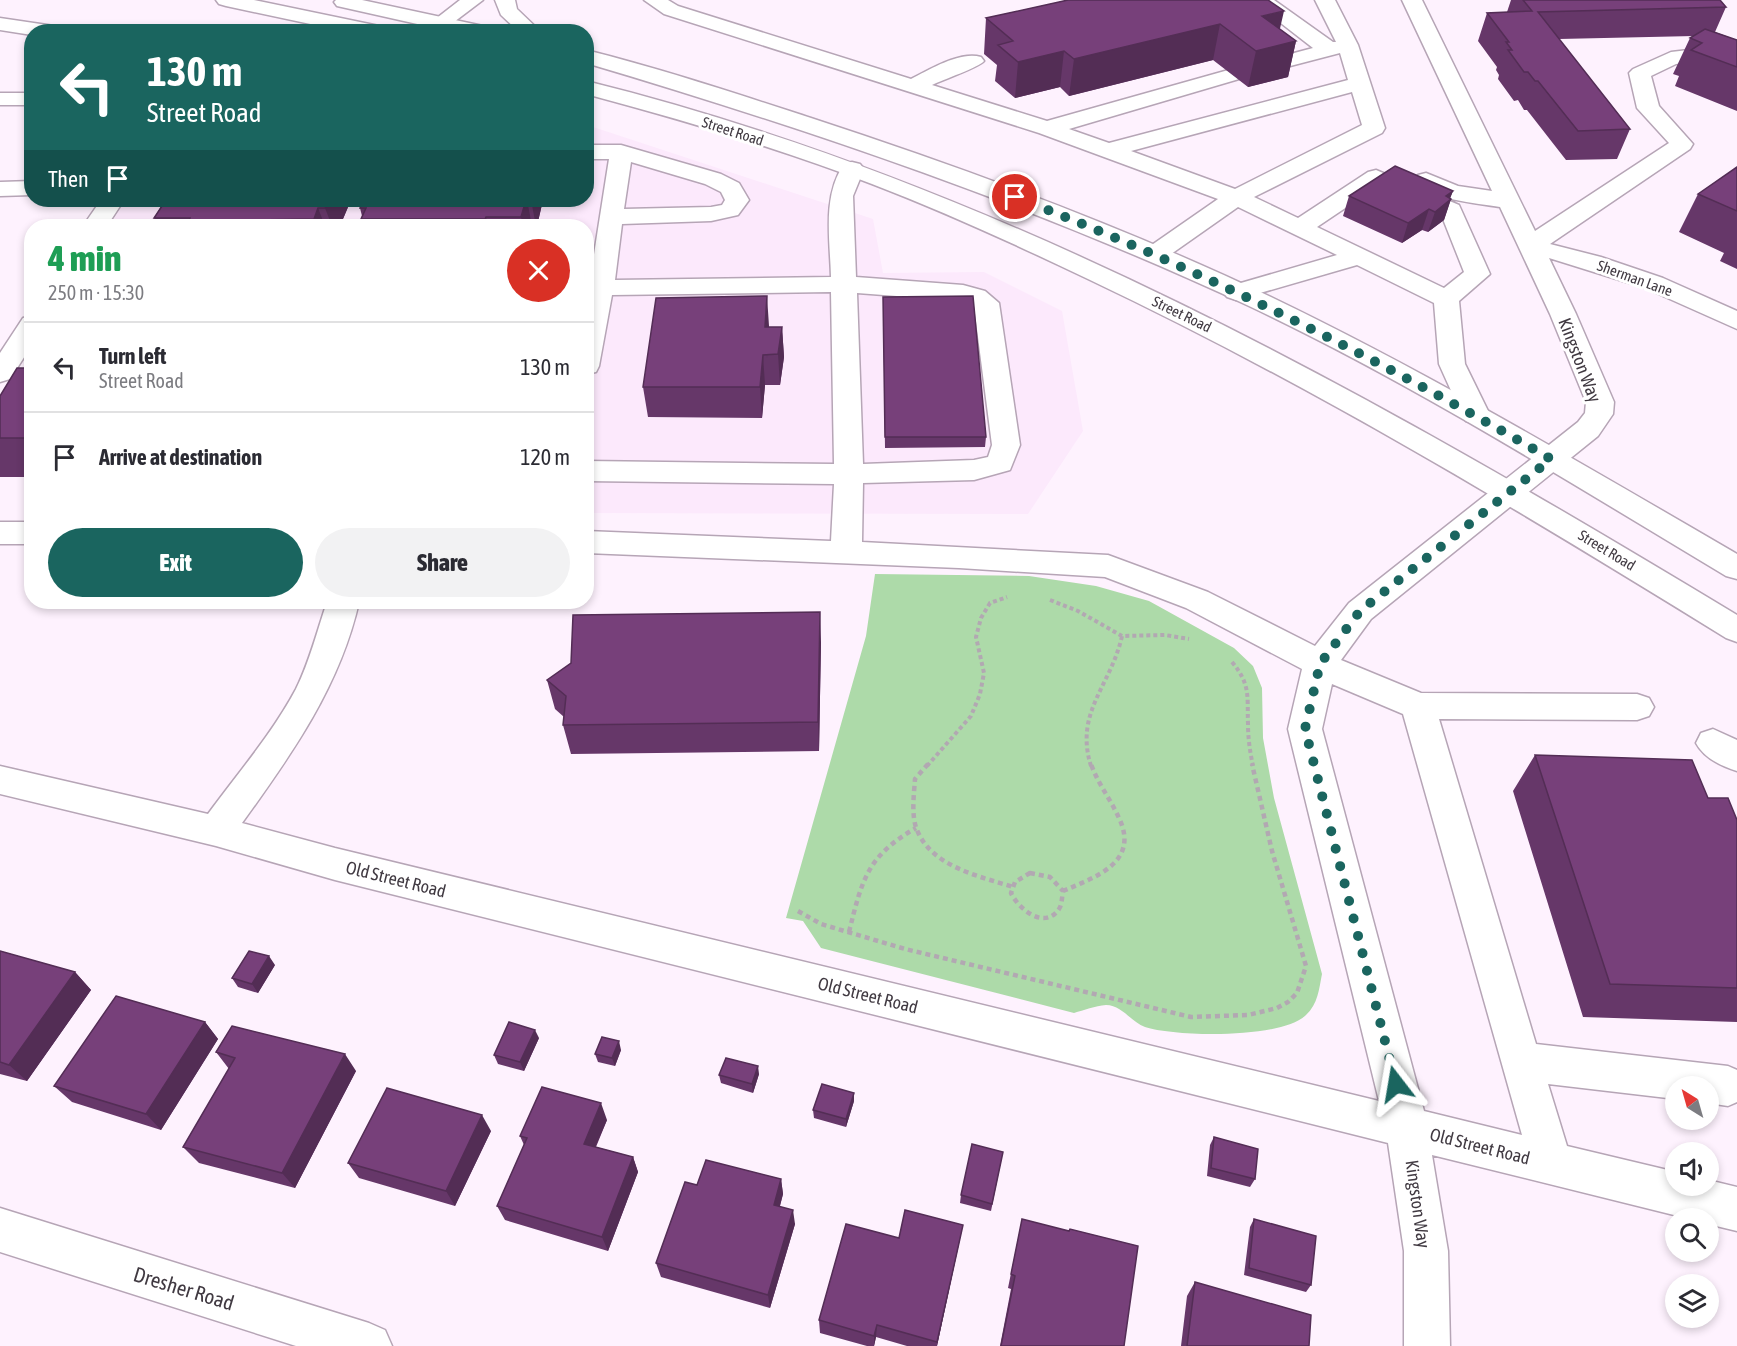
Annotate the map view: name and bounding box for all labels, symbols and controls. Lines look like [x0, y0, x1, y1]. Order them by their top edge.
text: 130 m [147, 47, 242, 95]
icon: left [48, 48, 126, 126]
text: Street Road [147, 97, 261, 128]
street label: Street Road [700, 113, 766, 149]
icon: arrive [101, 162, 134, 195]
text: Then [48, 166, 89, 192]
pin [989, 171, 1040, 222]
icon: arrive [998, 180, 1031, 213]
text: 4 min [48, 237, 122, 279]
button: close [507, 239, 570, 302]
street label: Sherman Lane [1595, 257, 1675, 300]
text: 250 m · 15:30 [48, 281, 144, 304]
street label: Street Road [1150, 292, 1214, 336]
street label: Kingston Way [1554, 315, 1606, 405]
text: Turn left [99, 343, 166, 369]
icon: left [48, 351, 81, 384]
text: 130 m [520, 354, 570, 380]
text: Street Road [99, 369, 184, 392]
icon: arrive [48, 441, 81, 474]
text: Arrive at destination [99, 444, 262, 470]
text: 120 m [520, 444, 570, 470]
street label: Street Road [1575, 526, 1639, 574]
button: Exit [48, 528, 303, 597]
button: Share [315, 528, 570, 597]
street label: Old Street Road [344, 856, 448, 902]
street label: Old Street Road [816, 972, 920, 1018]
position arrow [1364, 1052, 1428, 1116]
north arrow [1665, 1076, 1719, 1130]
map controls [1665, 1076, 1719, 1328]
street label: Old Street Road [1428, 1123, 1532, 1169]
button: sound [1665, 1142, 1719, 1196]
street label: Kingston Way [1401, 1159, 1435, 1249]
button: search [1665, 1208, 1719, 1262]
street label: Dresher Road [131, 1261, 237, 1315]
button: layers [1665, 1274, 1719, 1328]

